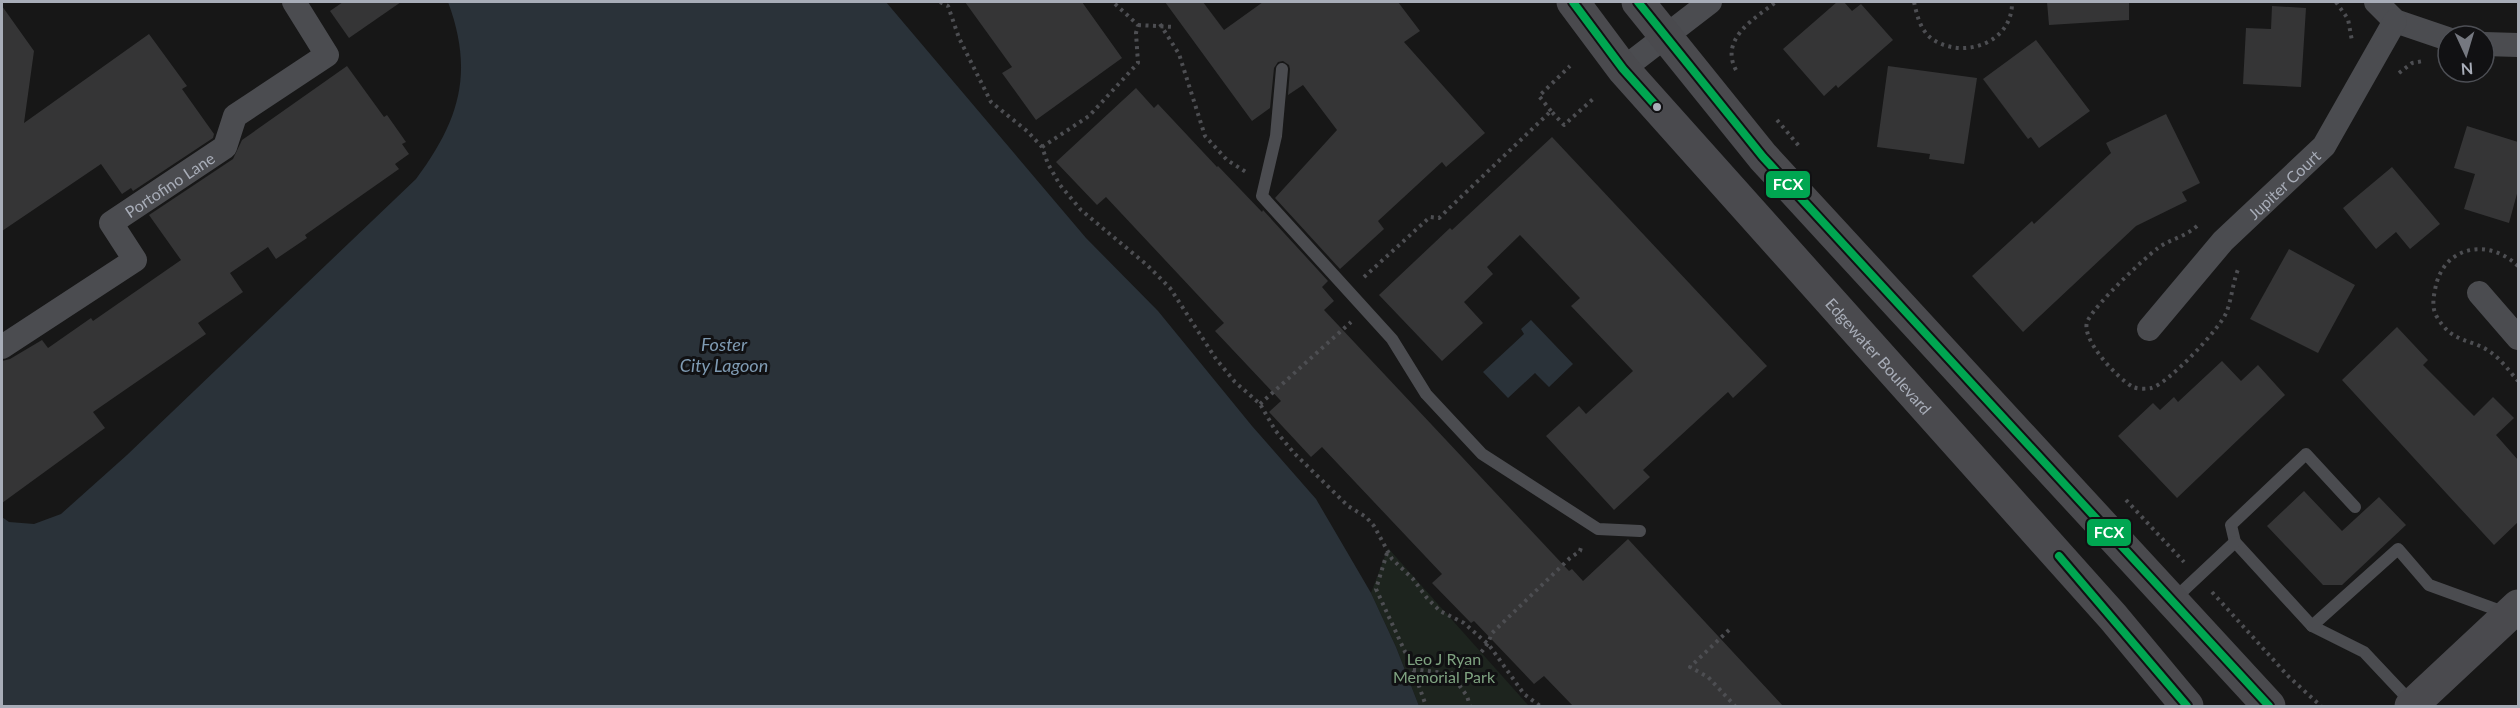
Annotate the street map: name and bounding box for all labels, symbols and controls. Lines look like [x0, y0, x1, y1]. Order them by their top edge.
north arrow [2436, 24, 2496, 84]
text: N [2460, 60, 2474, 79]
unlabelled marker [1651, 101, 1663, 113]
street label: Jupiter Court [2243, 145, 2324, 223]
street label: Portofino Lane [121, 148, 218, 221]
line badge: FCX [1765, 170, 1811, 199]
text: FCX [1773, 174, 1803, 193]
street label: Edgewater Boulevard [1822, 294, 1936, 418]
water label: Foster City Lagoon [680, 333, 768, 376]
line badge: FCX [2086, 518, 2132, 547]
text: FCX [2094, 522, 2124, 541]
park label: Leo J Ryan Memorial Park [1393, 649, 1496, 686]

